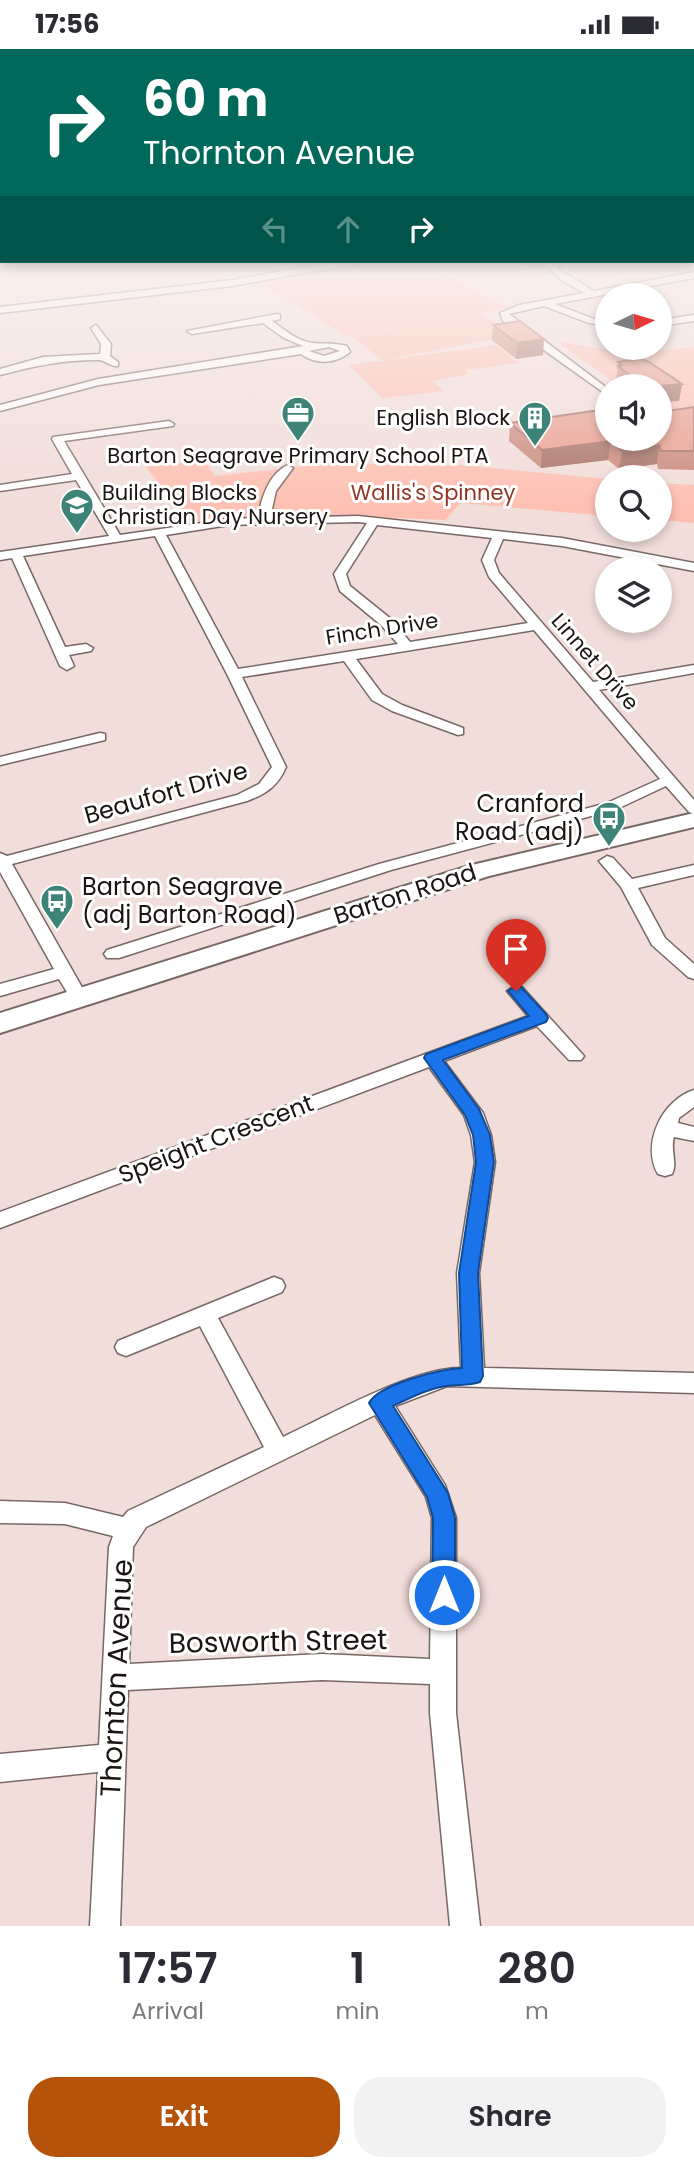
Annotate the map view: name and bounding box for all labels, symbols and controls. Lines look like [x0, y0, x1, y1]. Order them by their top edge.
text: 17:56 [35, 6, 100, 42]
text: 60 m [143, 65, 268, 133]
icon: right [28, 77, 119, 168]
text: Thornton Avenue [143, 130, 415, 175]
icon: left [256, 210, 294, 248]
icon: ahead [329, 210, 367, 248]
icon: right [402, 210, 440, 248]
north arrow [595, 283, 672, 361]
map controls [595, 283, 672, 633]
button: sound [595, 374, 672, 451]
office icon: Barton Seagrave Primary School PTA [279, 394, 317, 443]
building icon: English Block [516, 399, 554, 448]
place label: English Block [376, 403, 510, 432]
place label: Barton Seagrave Primary School PTA [107, 441, 489, 470]
button: search [595, 465, 672, 542]
place label: Building Blocks Christian Day Nursery [102, 478, 328, 531]
park label: Wallis's Spinney [351, 478, 515, 507]
school or university icon: Building Blocks Christian Day Nursery [58, 486, 96, 535]
button: layers [595, 556, 672, 633]
street label: Finch Drive [324, 605, 440, 652]
street label: Linnet Drive [545, 607, 646, 716]
street label: Beaufort Drive [80, 753, 251, 832]
place label: Cranford Road (adj) [455, 787, 584, 848]
bus stop icon: Cranford Road (adj) [590, 799, 628, 848]
street label: Barton Road [329, 855, 480, 932]
place label: Barton Seagrave (adj Barton Road) [82, 870, 297, 931]
bus stop icon: Barton Seagrave (adj Barton Road) [38, 882, 76, 931]
pin [486, 919, 546, 991]
icon: arrive [497, 930, 535, 968]
street label: Speight Crescent [114, 1086, 318, 1191]
street label: Thornton Avenue [91, 1558, 142, 1798]
position arrow [407, 1558, 481, 1632]
street label: Bosworth Street [168, 1620, 388, 1663]
text: 17:57 [118, 1939, 217, 1998]
text: 1 [350, 1939, 365, 1998]
text: 280 [498, 1939, 576, 1998]
text: Arrival [132, 1995, 204, 2027]
text: min [336, 1995, 380, 2027]
text: m [525, 1995, 549, 2027]
button: Exit [28, 2077, 340, 2157]
button: Share [354, 2077, 666, 2157]

